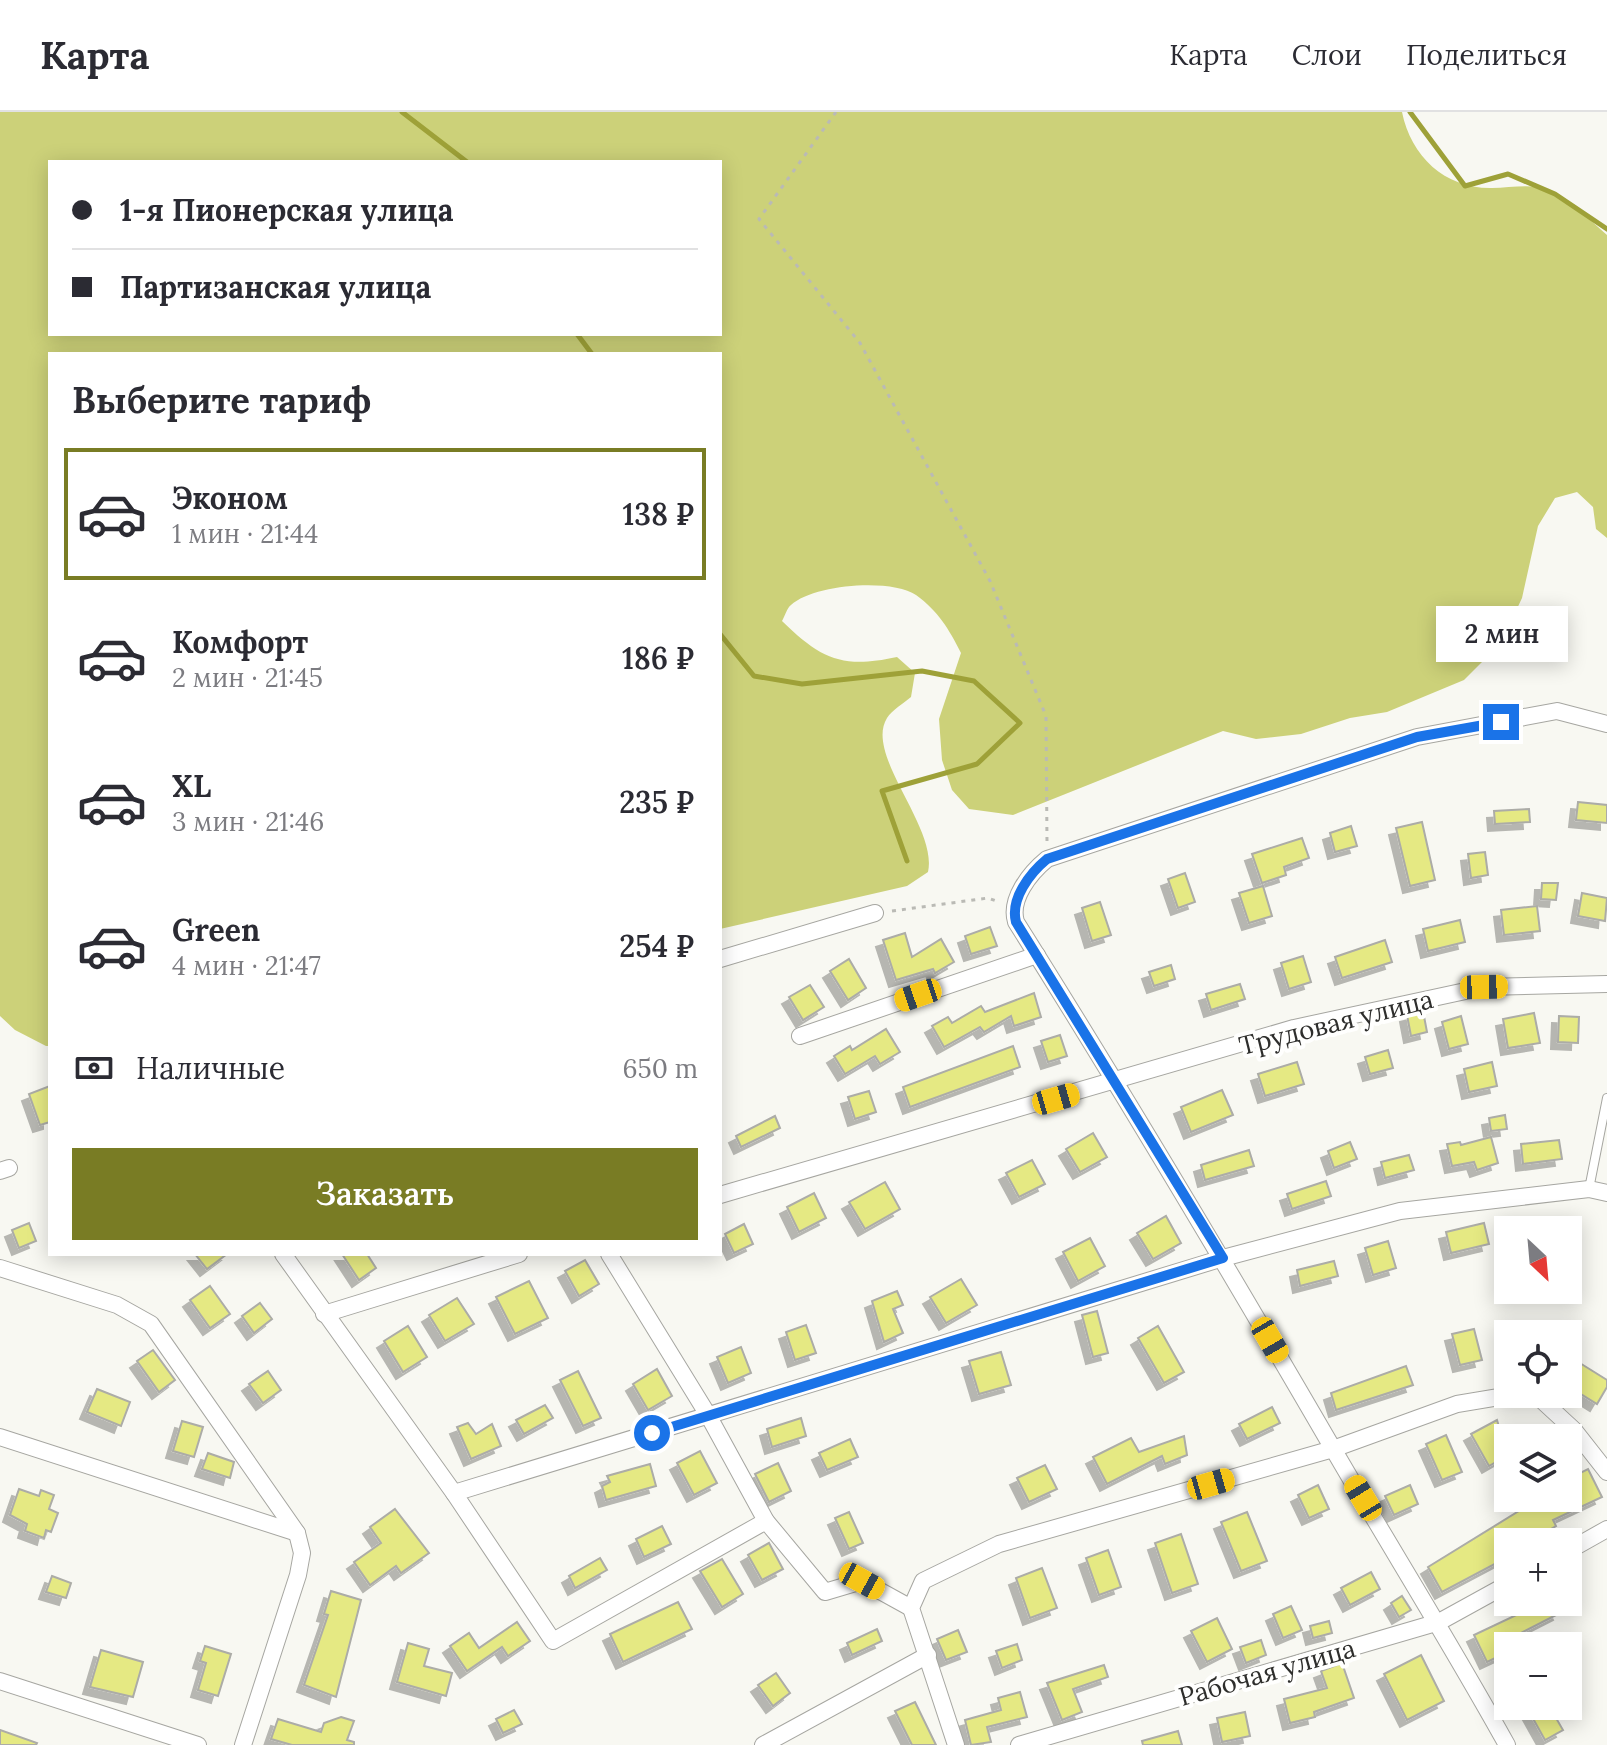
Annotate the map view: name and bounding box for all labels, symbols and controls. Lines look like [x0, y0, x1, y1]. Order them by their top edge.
text: Карта [40, 31, 149, 79]
text: Карта [1169, 37, 1248, 73]
text: Слои [1292, 37, 1362, 73]
text: Поделиться [1406, 37, 1567, 73]
text: 1-я Пионерская улица [120, 191, 453, 229]
text: Партизанская улица [120, 268, 431, 306]
text: Выберите тариф [72, 377, 371, 423]
icon: car [76, 478, 148, 550]
text: Эконом [172, 479, 288, 517]
text: 138 ₽ [622, 495, 694, 533]
text: 1 мин · 21:44 [172, 517, 318, 550]
callout: 2 мин [1435, 606, 1567, 662]
text: 2 мин [1465, 617, 1539, 650]
icon: car [76, 622, 148, 694]
text: Комфорт [172, 623, 308, 661]
text: 186 ₽ [622, 639, 694, 677]
text: 2 мин · 21:45 [172, 661, 323, 694]
route end [1483, 704, 1519, 740]
icon: car [76, 766, 148, 838]
text: XL [172, 767, 211, 805]
text: 235 ₽ [619, 783, 694, 821]
text: 3 мин · 21:46 [172, 805, 324, 838]
icon: car [76, 910, 148, 982]
text: Green [172, 911, 260, 949]
text: 254 ₽ [619, 927, 694, 965]
text: 4 мин · 21:47 [172, 949, 321, 982]
car [1460, 975, 1508, 999]
car [891, 976, 945, 1014]
street label: Трудовая улица [1235, 982, 1437, 1062]
icon: cash [72, 1046, 116, 1090]
text: Наличные [136, 1049, 285, 1087]
text: 650 m [623, 1052, 698, 1085]
car [1030, 1081, 1082, 1117]
button: Заказать [72, 1148, 698, 1240]
north arrow [1494, 1216, 1582, 1304]
map controls [1494, 1216, 1582, 1720]
car [1248, 1313, 1292, 1367]
button: locate [1494, 1320, 1582, 1408]
route start [634, 1415, 670, 1451]
button: layers [1494, 1424, 1582, 1512]
car [1185, 1466, 1237, 1502]
car [1340, 1471, 1386, 1525]
button: + [1494, 1528, 1582, 1616]
car [835, 1559, 889, 1603]
street label: Рабочая улица [1175, 1631, 1359, 1713]
button: − [1494, 1632, 1582, 1720]

